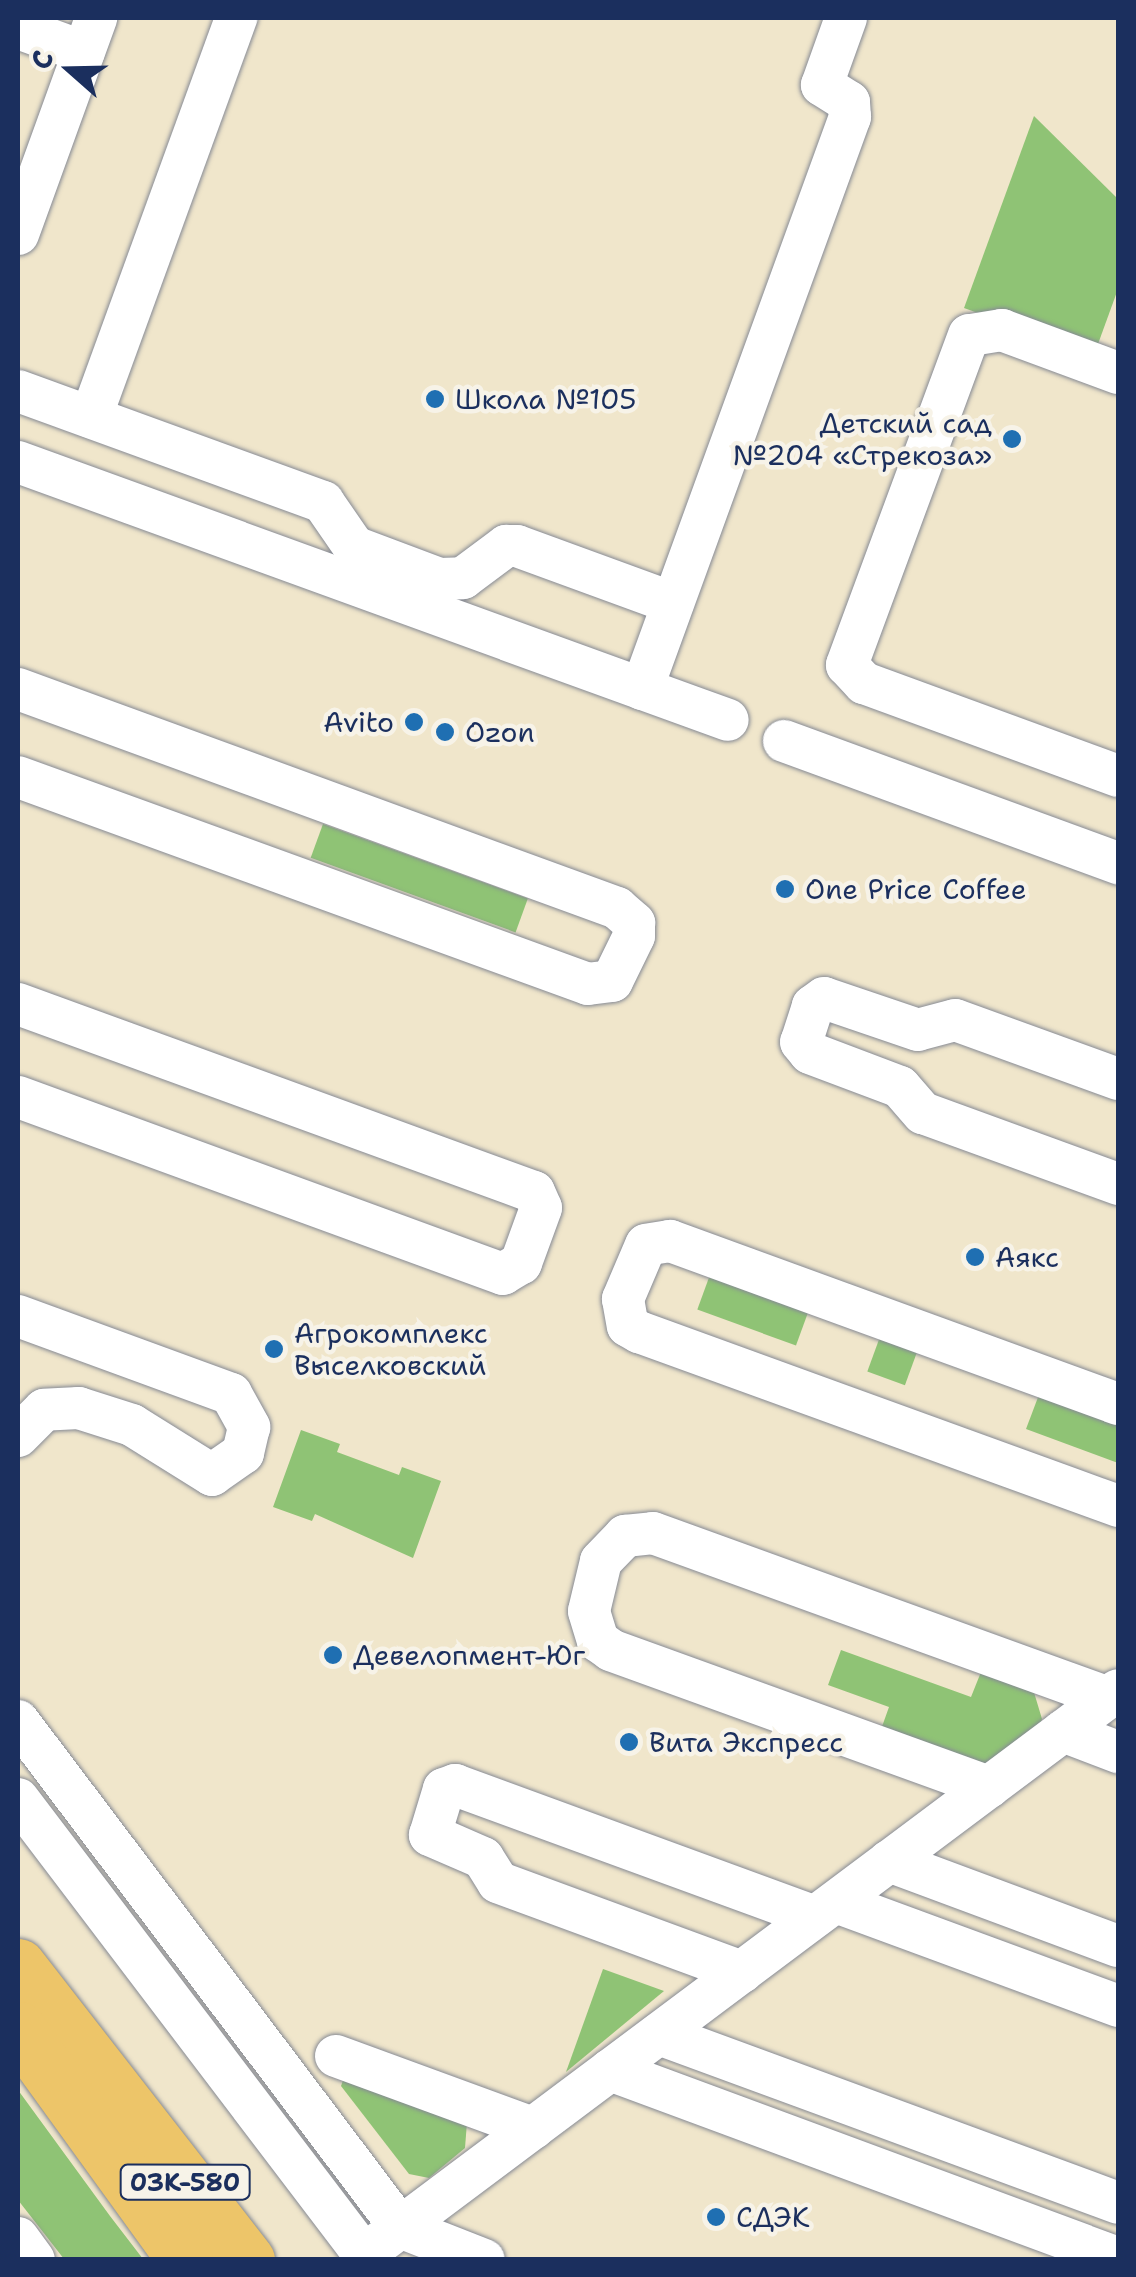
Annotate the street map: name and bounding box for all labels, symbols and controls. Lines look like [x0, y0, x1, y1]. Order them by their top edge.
north arrow [20, 20, 120, 120]
text: С [21, 45, 63, 74]
place label: Школа №105 [455, 382, 636, 416]
marker: Школа №105 [424, 388, 446, 410]
place label: Детский сад №204 «Стрекоза» [732, 406, 992, 472]
marker: Детский сад №204 «Стрекоза» [1001, 428, 1023, 450]
place label: Avito [323, 705, 394, 739]
marker: Avito [403, 711, 425, 733]
place label: Ozon [465, 715, 535, 749]
marker: Ozon [434, 721, 456, 743]
place label: One Price Coffee [805, 872, 1027, 906]
marker: One Price Coffee [774, 878, 796, 900]
place label: Аякс [995, 1240, 1059, 1274]
marker: Аякс [964, 1246, 986, 1268]
place label: Агрокомплекс Выселковский [294, 1316, 488, 1382]
marker: Агрокомплекс Выселковский [263, 1338, 285, 1360]
place label: Девелопмент-Юг [353, 1638, 585, 1672]
marker: Девелопмент-Юг [322, 1644, 344, 1666]
place label: Вита Экспресс [649, 1725, 843, 1759]
marker: Вита Экспресс [618, 1731, 640, 1753]
road number: 03К-580 [118, 2162, 252, 2202]
place label: СДЭК [736, 2200, 810, 2234]
marker: СДЭК [705, 2206, 727, 2228]

